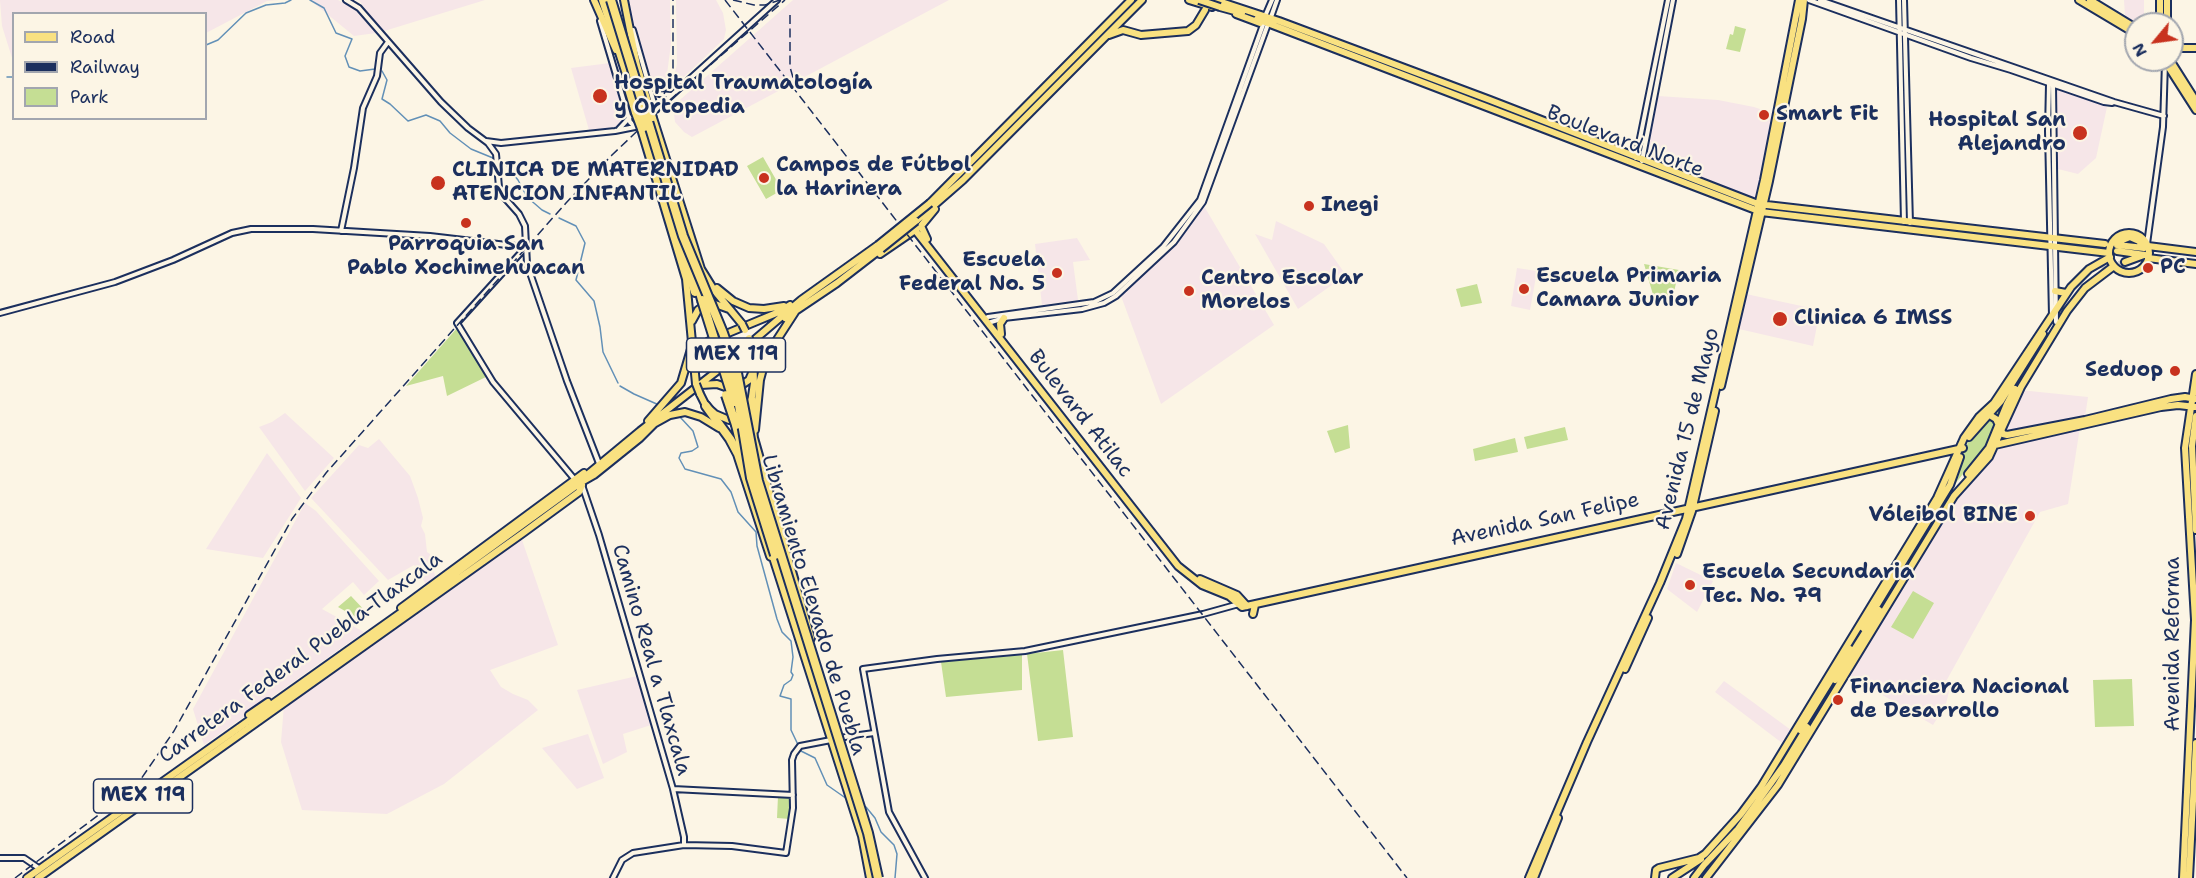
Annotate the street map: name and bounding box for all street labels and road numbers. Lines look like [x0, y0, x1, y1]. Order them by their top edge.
street label: Boulevard Norte [1543, 100, 1707, 184]
street label: Avenida 15 de Mayo [1651, 325, 1725, 533]
road number: MEX 119 [686, 338, 786, 372]
street label: Bulevard Atilac [1022, 345, 1138, 483]
street label: Libramiento Elevado de Puebla [755, 452, 871, 758]
street label: Avenida San Felipe [1448, 488, 1642, 552]
street label: Camino Real a Tlaxcala [606, 542, 696, 778]
street label: Carretera Federal Puebla-Tlaxcala [154, 547, 448, 769]
street label: Avenida Reforma [2161, 557, 2187, 731]
road number: MEX 119 [94, 779, 192, 813]

